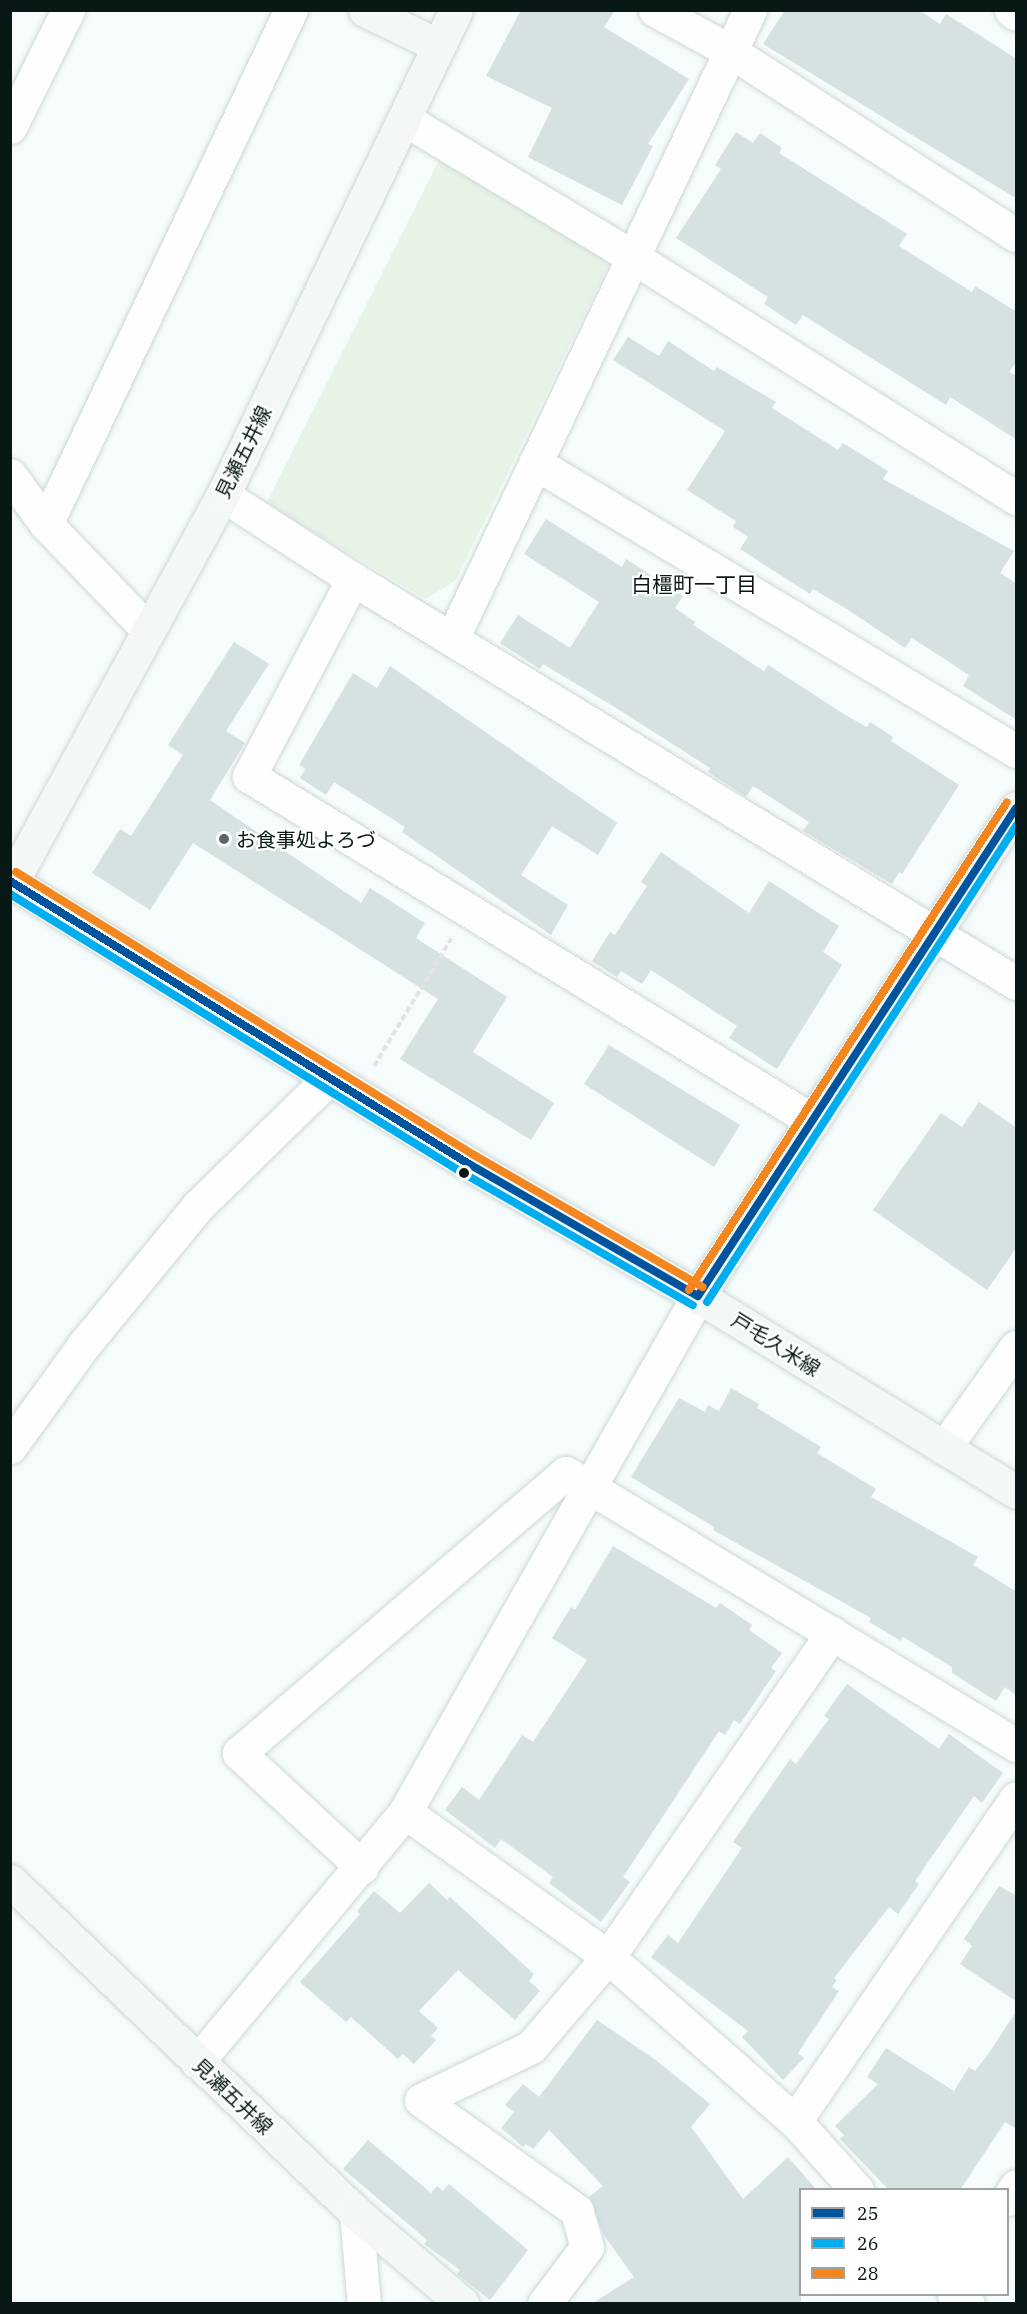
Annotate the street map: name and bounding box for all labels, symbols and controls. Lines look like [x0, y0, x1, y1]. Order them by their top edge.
street label: 見瀬五井線 [210, 402, 276, 502]
district label: 白橿町一丁目 [631, 571, 757, 597]
place label: お食事処よろづ [236, 827, 376, 851]
marker: お食事処よろづ [217, 832, 231, 846]
unlabelled marker [458, 1167, 470, 1179]
street label: 戸毛久米線 [727, 1307, 825, 1381]
street label: 見瀬五井線 [188, 2053, 278, 2139]
legend [799, 2188, 1009, 2296]
text: 25 [857, 2202, 879, 2225]
text: 26 [857, 2232, 879, 2255]
text: 28 [857, 2262, 879, 2285]

